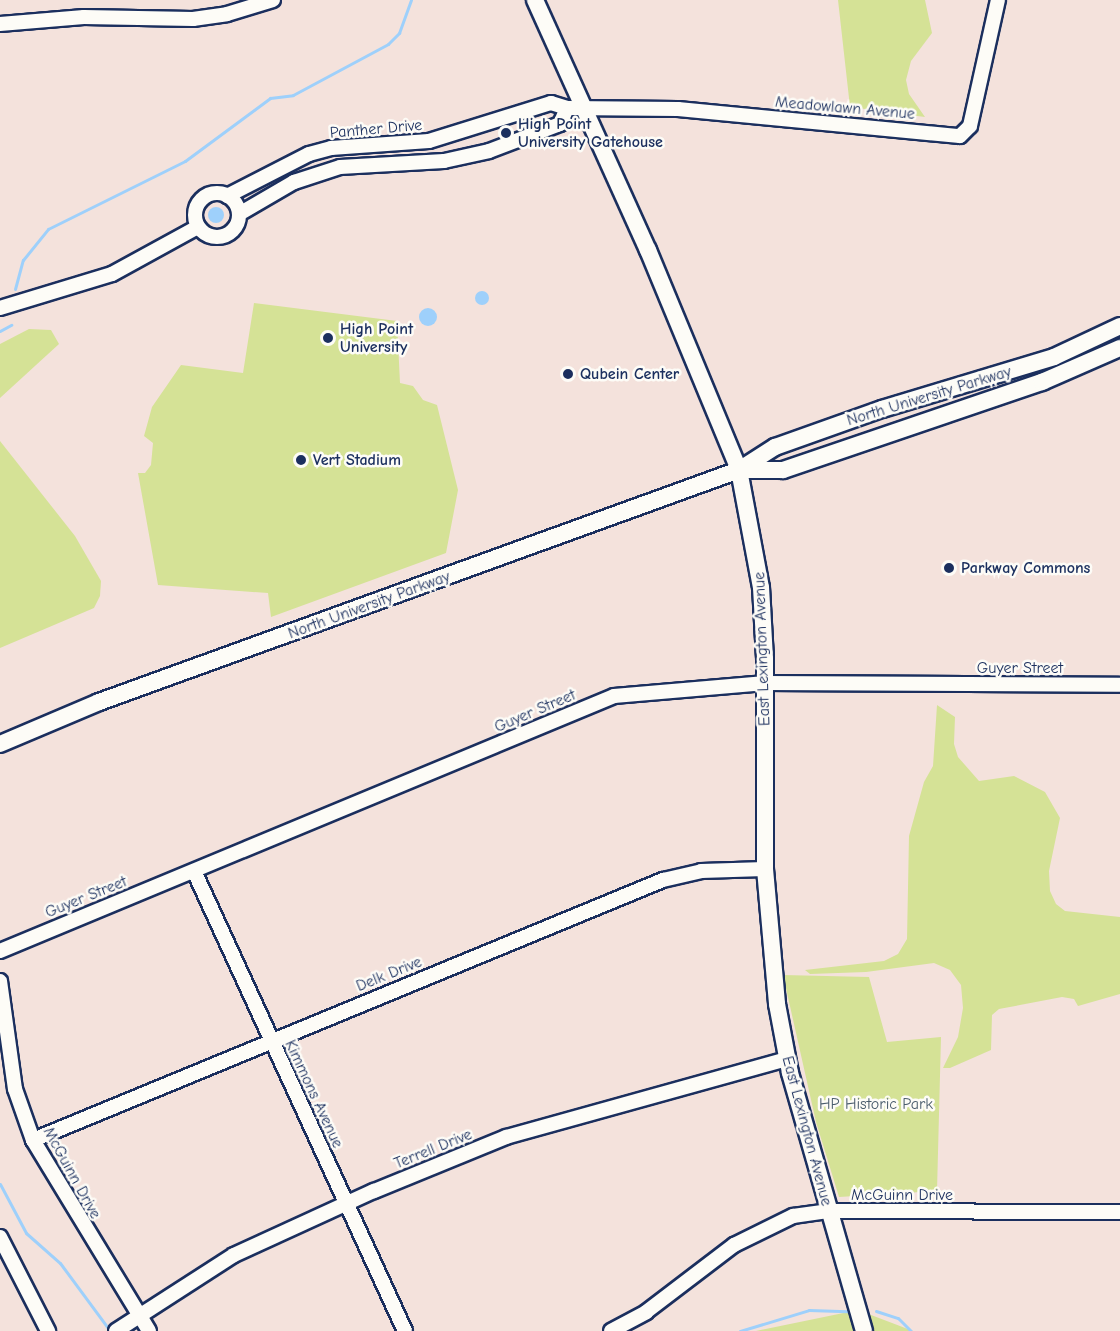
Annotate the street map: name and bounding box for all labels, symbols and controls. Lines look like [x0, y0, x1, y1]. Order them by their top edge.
street label: Meadowlawn Avenue [774, 92, 916, 124]
place label: High Point University Gatehouse [518, 114, 663, 152]
street label: Panther Drive [329, 115, 423, 143]
marker: High Point University Gatehouse [499, 126, 513, 140]
place label: High Point University [340, 319, 413, 357]
marker: High Point University [321, 331, 335, 345]
street label: North University Parkway [845, 362, 1013, 430]
place label: Qubein Center [580, 364, 679, 384]
marker: Qubein Center [561, 367, 575, 381]
place label: Vert Stadium [313, 450, 401, 470]
marker: Vert Stadium [294, 453, 308, 467]
place label: Parkway Commons [961, 558, 1090, 578]
marker: Parkway Commons [942, 561, 956, 575]
street label: North University Parkway [285, 567, 453, 643]
street label: East Lexington Avenue [750, 572, 774, 726]
street label: Guyer Street [977, 658, 1063, 678]
street label: Guyer Street [492, 685, 578, 737]
street label: Guyer Street [42, 872, 130, 922]
street label: Delk Drive [353, 952, 425, 996]
street label: Kimmons Avenue [281, 1037, 347, 1151]
street label: East Lexington Avenue [778, 1054, 836, 1208]
park label: HP Historic Park [819, 1094, 933, 1114]
street label: McGuinn Drive [39, 1124, 105, 1222]
street label: Terrell Drive [391, 1125, 475, 1173]
street label: McGuinn Drive [851, 1185, 953, 1205]

